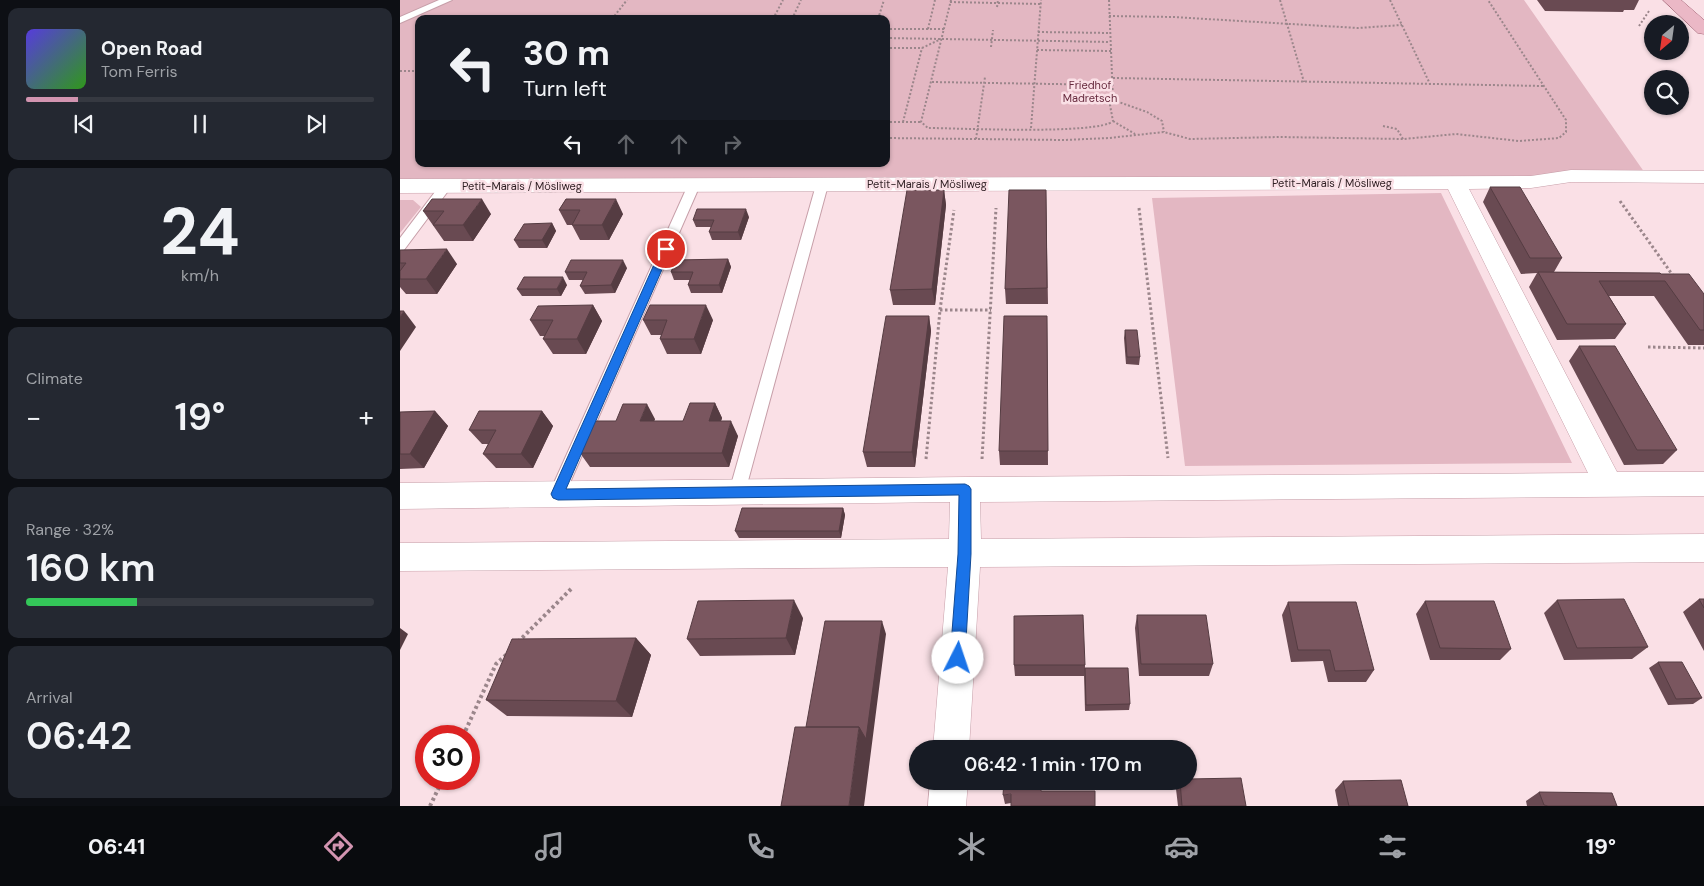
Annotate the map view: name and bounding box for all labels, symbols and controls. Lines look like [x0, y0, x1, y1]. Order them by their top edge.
north arrow [1644, 15, 1689, 60]
map controls [1644, 15, 1689, 115]
text: 30 m [523, 30, 610, 76]
icon: left [440, 35, 505, 100]
text: Open Road [101, 36, 203, 61]
text: Tom Ferris [101, 61, 178, 82]
button: search [1644, 70, 1689, 115]
text: Turn left [523, 74, 607, 103]
park label: Friedhof Madretsch [1063, 78, 1117, 105]
icon: previous [70, 110, 98, 138]
icon: pause [186, 110, 214, 138]
icon: next [302, 110, 330, 138]
icon: left [559, 130, 587, 158]
icon: ahead [612, 130, 640, 158]
icon: ahead [665, 130, 693, 158]
icon: right [718, 130, 746, 158]
street label: Petit-Marais / Mösliweg [1272, 176, 1392, 190]
street label: Petit-Marais / Mösliweg [867, 177, 987, 191]
street label: Petit-Marais / Mösliweg [462, 179, 582, 193]
text: 24 [160, 190, 240, 274]
pin [645, 228, 687, 270]
icon: arrive [652, 235, 680, 263]
text: km/h [181, 265, 219, 286]
text: Climate [26, 368, 83, 389]
text: 19° [175, 392, 225, 442]
text: − [26, 399, 41, 436]
text: + [359, 399, 374, 436]
text: Range · 32% [26, 519, 114, 540]
text: 160 km [26, 543, 155, 593]
position arrow [931, 631, 983, 683]
text: Arrival [26, 687, 73, 708]
text: 06:42 [26, 711, 132, 761]
speed limit sign: 30 [415, 725, 480, 790]
text: 06:42 · 1 min · 170 m [964, 752, 1142, 777]
icon: directions [321, 829, 356, 864]
icon: music [532, 829, 567, 864]
icon: phone [743, 829, 778, 864]
icon: climate [954, 829, 989, 864]
icon: car [1164, 829, 1199, 864]
icon: filters [1375, 829, 1410, 864]
text: 06:41 [88, 832, 145, 861]
text: 19° [1586, 832, 1616, 861]

